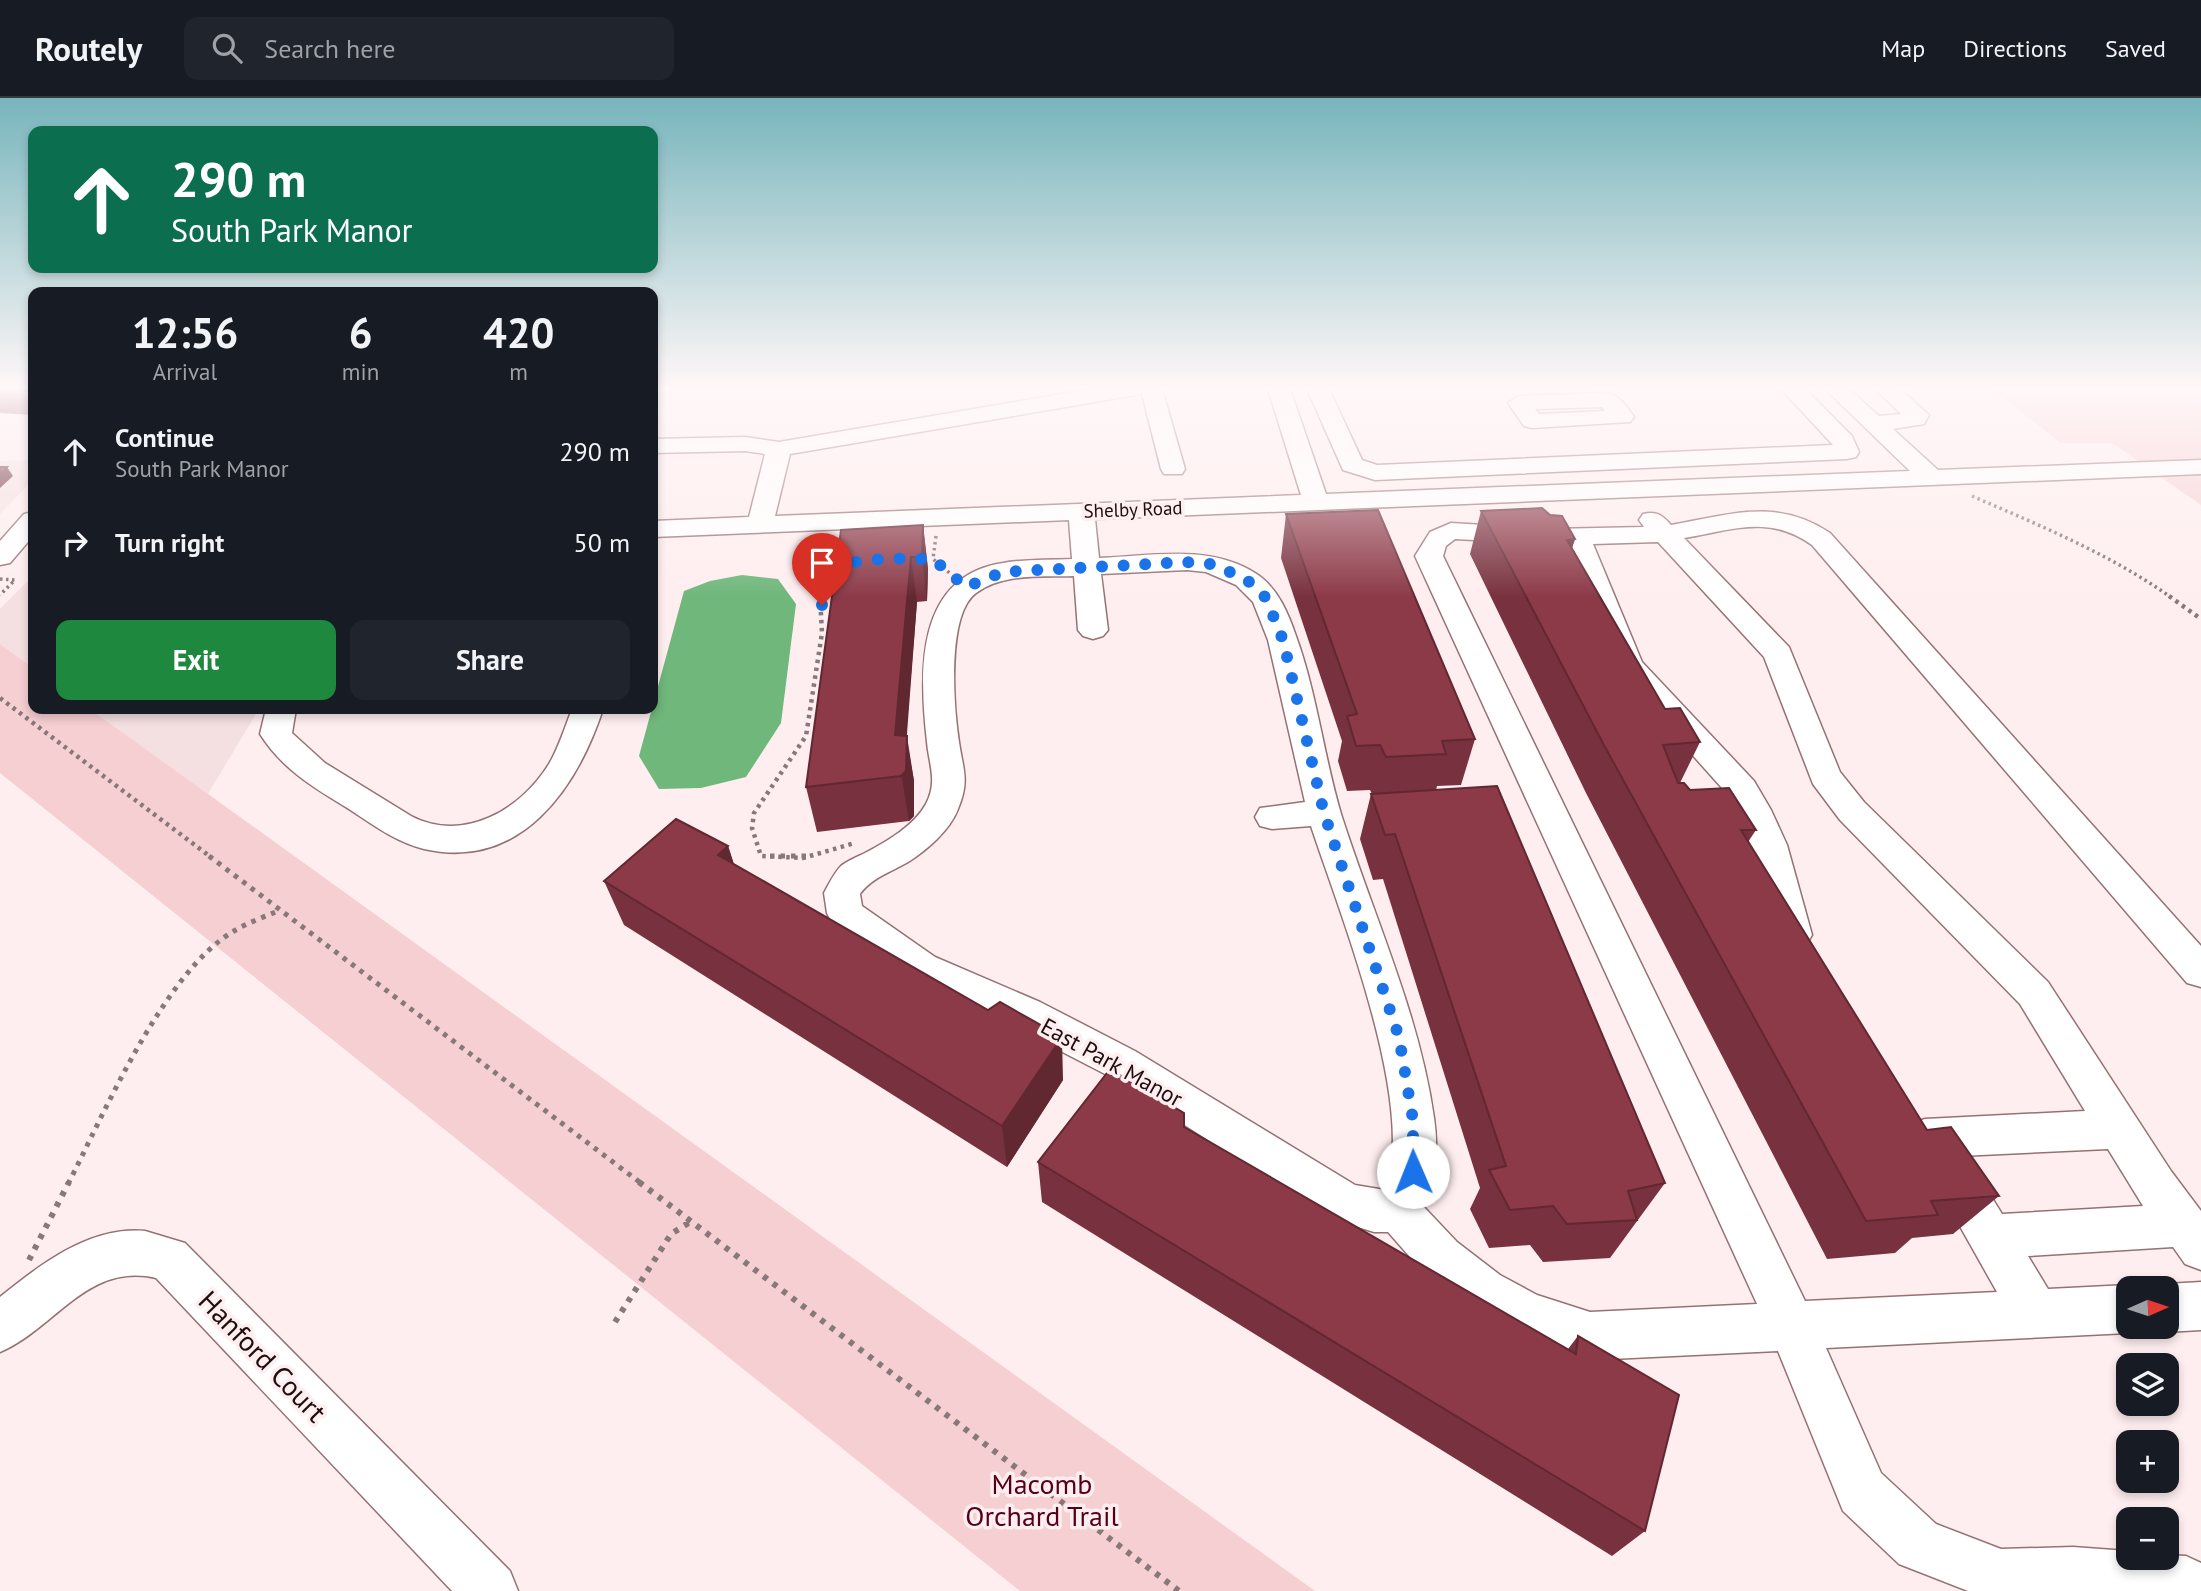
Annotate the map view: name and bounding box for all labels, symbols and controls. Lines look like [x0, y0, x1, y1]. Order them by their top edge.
search box [184, 17, 674, 80]
text: Routely [35, 27, 142, 70]
icon: search [208, 29, 246, 67]
text: Search here [264, 32, 395, 65]
text: Map [1881, 33, 1925, 64]
text: Directions [1963, 33, 2067, 64]
text: Saved [2105, 33, 2166, 64]
text: 290 m [171, 147, 306, 211]
icon: ahead [56, 154, 147, 245]
text: South Park Manor [171, 209, 412, 251]
text: 12:56 [132, 305, 238, 360]
text: 6 [349, 305, 372, 360]
text: 420 [483, 305, 554, 360]
text: Arrival [153, 357, 217, 386]
text: min [342, 357, 379, 386]
text: m [509, 357, 528, 386]
text: Continue [115, 421, 214, 454]
icon: ahead [56, 433, 94, 471]
text: 290 m [559, 435, 630, 468]
text: South Park Manor [115, 454, 289, 483]
street label: Shelby Road [1083, 495, 1183, 523]
icon: right [56, 524, 94, 562]
text: Turn right [115, 526, 224, 559]
text: 50 m [574, 526, 630, 559]
pin [792, 533, 852, 605]
icon: arrive [803, 544, 841, 582]
button: Exit [56, 620, 336, 700]
button: Share [350, 620, 630, 700]
street label: East Park Manor [1036, 1011, 1188, 1113]
position arrow [1376, 1135, 1450, 1209]
north arrow [2116, 1276, 2179, 1339]
map controls [2116, 1276, 2179, 1570]
street label: Hanford Court [191, 1282, 335, 1430]
button: layers [2116, 1353, 2179, 1416]
button: + [2116, 1430, 2179, 1493]
park label: Macomb Orchard Trail [965, 1465, 1119, 1534]
button: − [2116, 1507, 2179, 1570]

